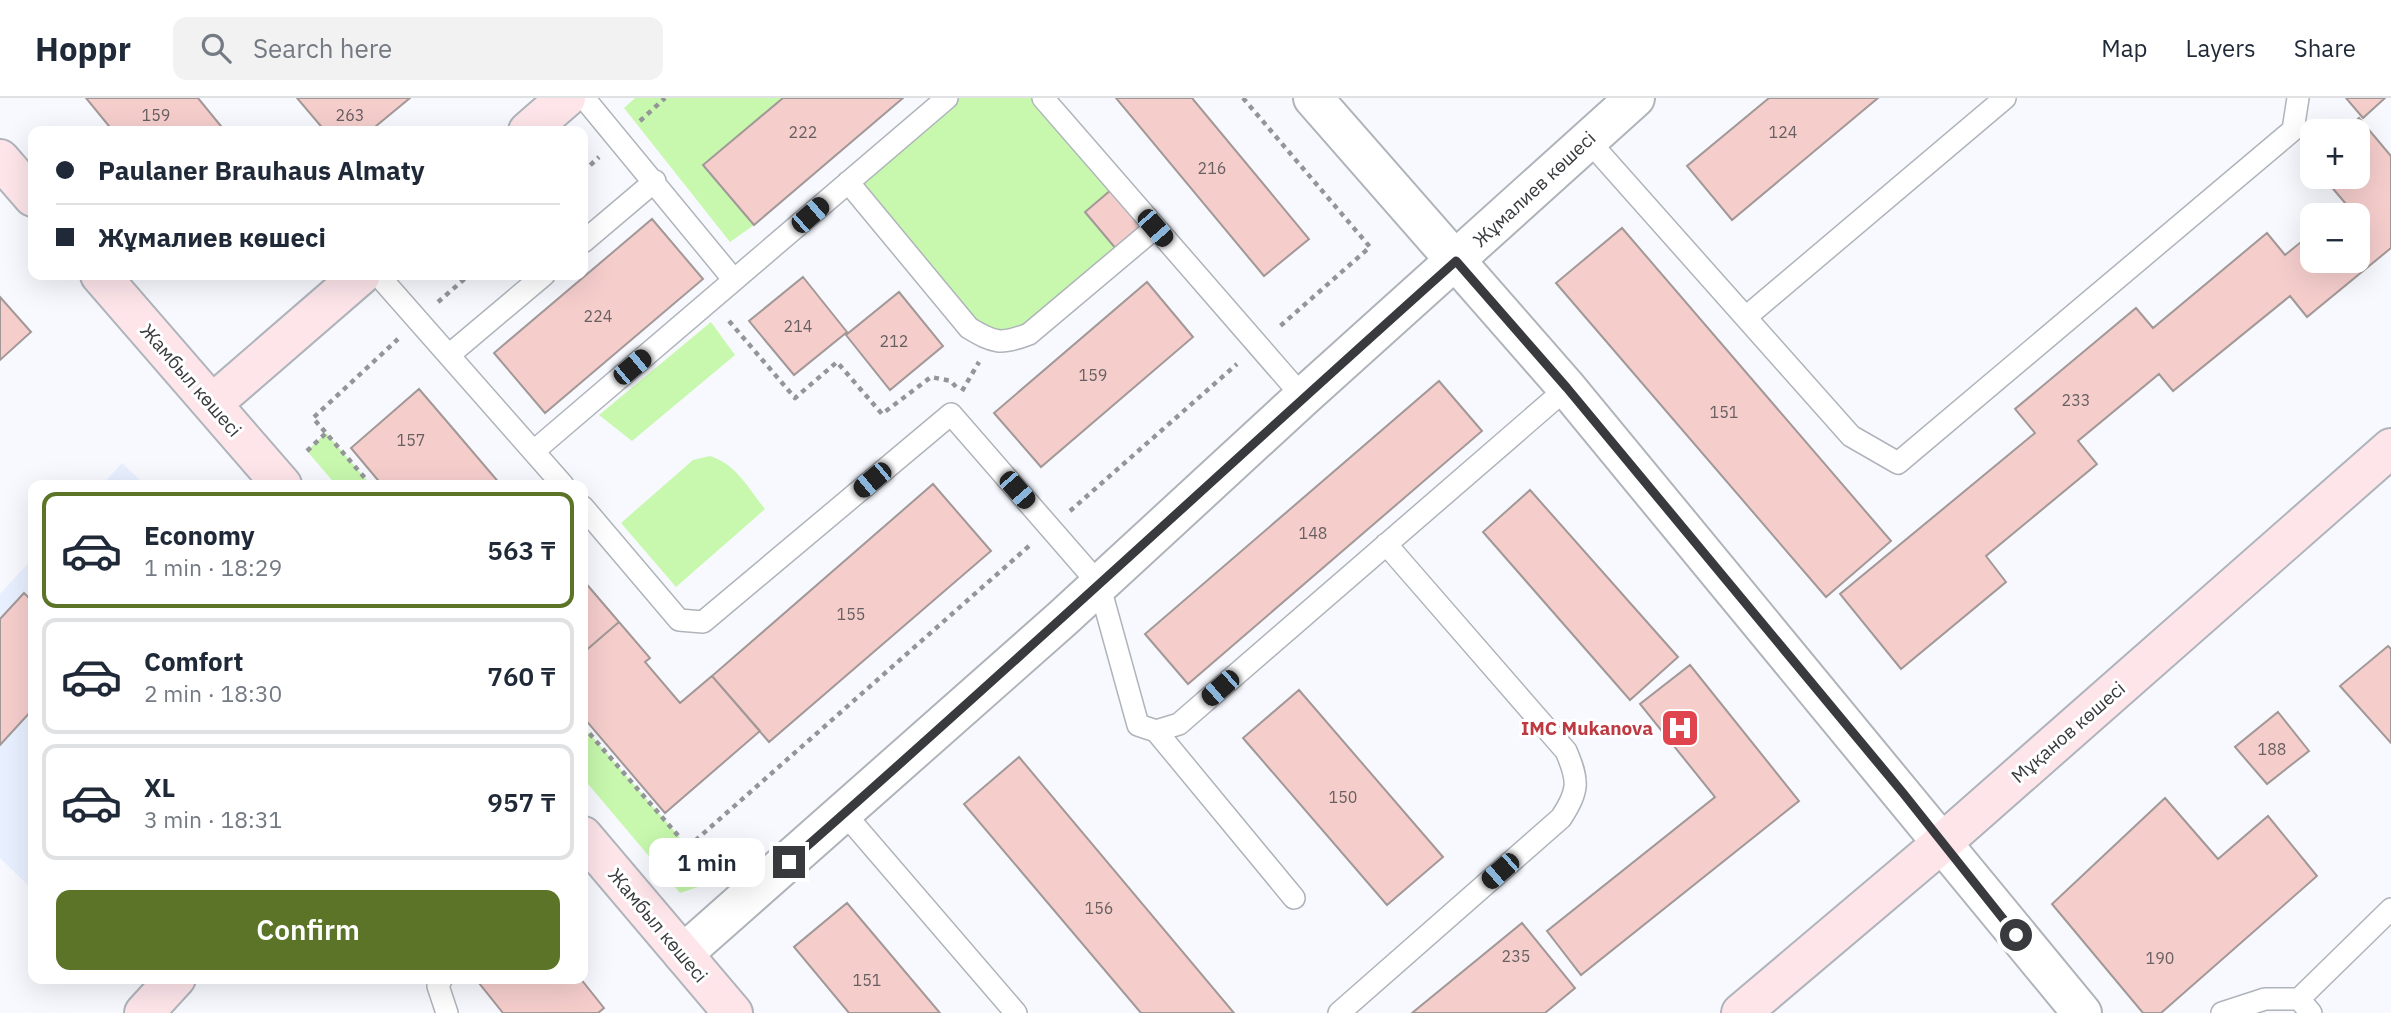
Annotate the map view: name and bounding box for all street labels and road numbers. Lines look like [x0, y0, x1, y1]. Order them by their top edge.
street label: Жұмалиев көшесі [1468, 126, 1600, 252]
street label: Жамбыл көшесі [135, 318, 247, 442]
street label: Мұқанов көшесі [2006, 676, 2130, 788]
street label: Жамбыл көшесі [603, 863, 713, 987]

